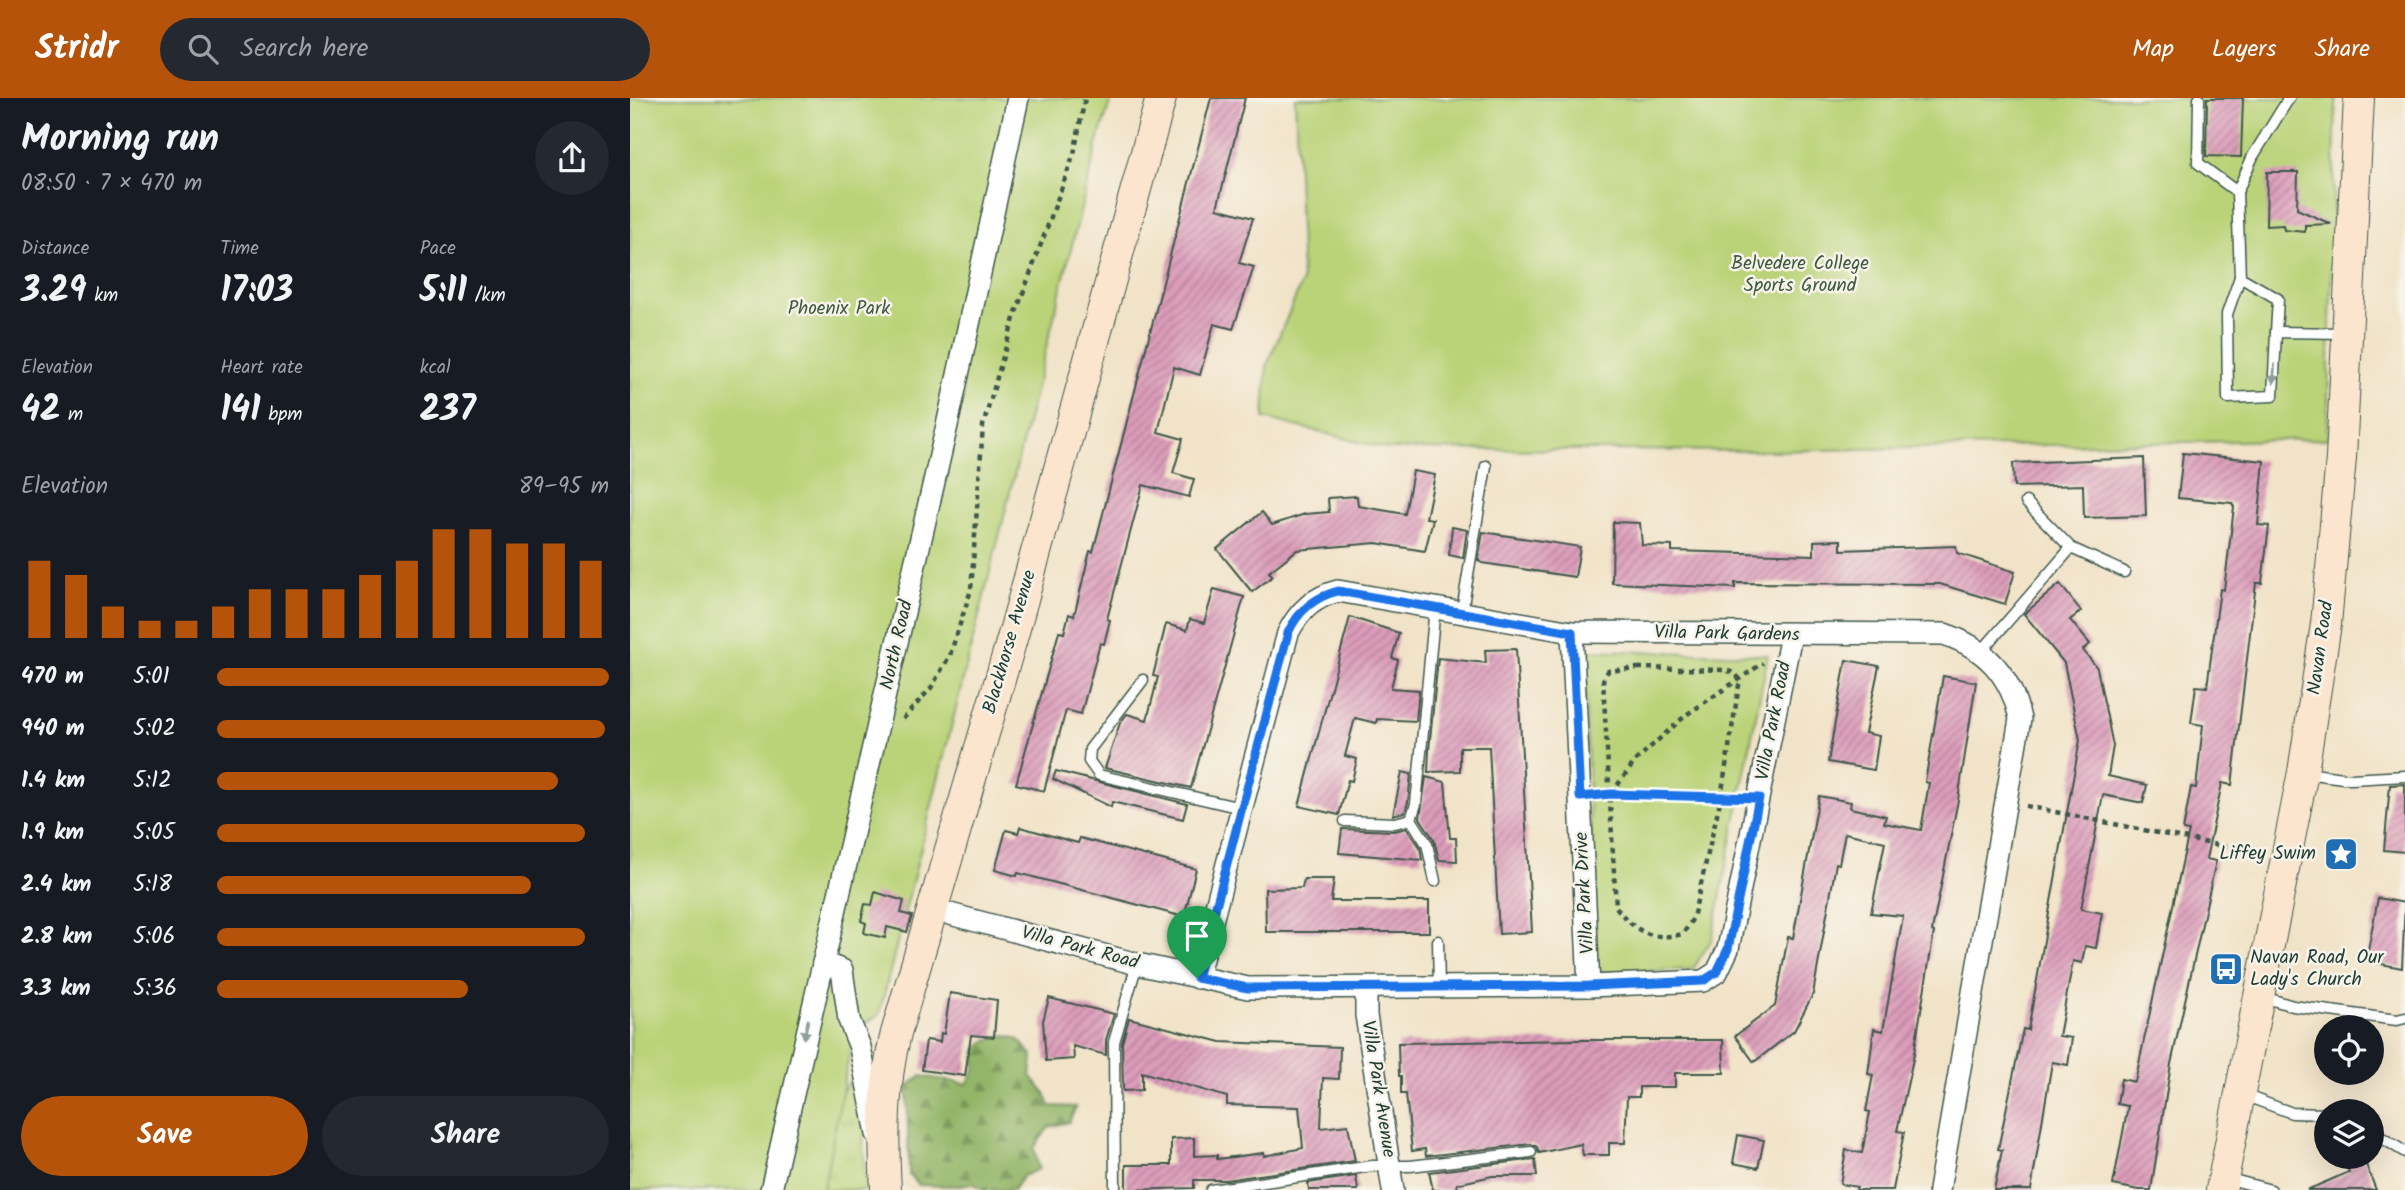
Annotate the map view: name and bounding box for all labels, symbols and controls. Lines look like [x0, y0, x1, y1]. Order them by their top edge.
search box [160, 18, 650, 81]
text: Stridr [35, 23, 118, 76]
text: Search here [240, 28, 369, 70]
icon: search [184, 30, 222, 68]
text: Map [2132, 30, 2174, 69]
text: Layers [2212, 30, 2276, 69]
text: Share [2314, 30, 2370, 69]
text: Morning run [21, 110, 219, 170]
button: share [535, 121, 609, 195]
text: 08:50 · 7 × 470 m [21, 166, 202, 202]
text: Distance [21, 234, 89, 264]
text: Time [220, 234, 259, 264]
text: Pace [420, 234, 456, 264]
park label: Belvedere College Sports Ground [1731, 249, 1869, 301]
text: 3.29 [21, 264, 87, 320]
text: 17:03 [220, 264, 293, 320]
text: 5:11 [420, 264, 467, 320]
text: km [87, 281, 118, 311]
text: /km [467, 281, 506, 311]
park label: Phoenix Park [788, 294, 890, 324]
text: Elevation [21, 353, 93, 383]
text: Heart rate [220, 353, 303, 383]
text: kcal [420, 353, 451, 383]
one-way arrow [2268, 364, 2279, 386]
text: 42 [21, 383, 60, 439]
text: 141 [220, 383, 261, 439]
text: 237 [420, 383, 476, 439]
text: m [60, 400, 83, 430]
text: bpm [261, 400, 302, 430]
text: Elevation [21, 469, 108, 505]
text: 89–95 m [519, 469, 609, 505]
street label: Blackhorse Avenue [975, 566, 1045, 717]
street label: North Road [872, 597, 922, 693]
street label: Navan Road [2300, 599, 2343, 697]
street label: Villa Park Gardens [1654, 618, 1800, 650]
street label: Villa Park Road [1748, 658, 1800, 783]
text: 470 m [21, 659, 84, 695]
text: 5:01 [133, 659, 170, 695]
text: 940 m [21, 711, 85, 747]
text: 5:02 [133, 711, 176, 747]
text: 1.4 km [21, 763, 85, 799]
text: 5:12 [133, 763, 172, 799]
text: 1.9 km [21, 815, 84, 851]
text: 5:05 [133, 815, 175, 851]
street label: Villa Park Drive [1567, 831, 1603, 955]
place icon: Liffey Swim [2322, 835, 2360, 873]
place label: Liffey Swim [2219, 839, 2316, 869]
text: 2.4 km [21, 867, 91, 903]
text: 5:18 [133, 867, 172, 903]
pin [1167, 906, 1227, 978]
icon: arrive [1178, 917, 1216, 955]
street label: Villa Park Road [1018, 918, 1143, 978]
text: 2.8 km [21, 919, 92, 955]
text: 5:06 [133, 919, 175, 955]
place label: Navan Road, Our Lady's Church [2250, 943, 2385, 995]
bus stop icon: Navan Road, Our Lady's Church [2207, 950, 2245, 988]
text: 3.3 km [21, 971, 91, 1007]
text: 5:36 [133, 971, 177, 1007]
map controls [2314, 1015, 2384, 1169]
button: locate [2314, 1015, 2384, 1085]
one-way arrow [800, 1018, 811, 1040]
street label: Villa Park Avenue [1352, 1018, 1404, 1160]
button: Save [21, 1096, 308, 1176]
button: Share [322, 1096, 609, 1176]
button: layers [2314, 1099, 2384, 1169]

